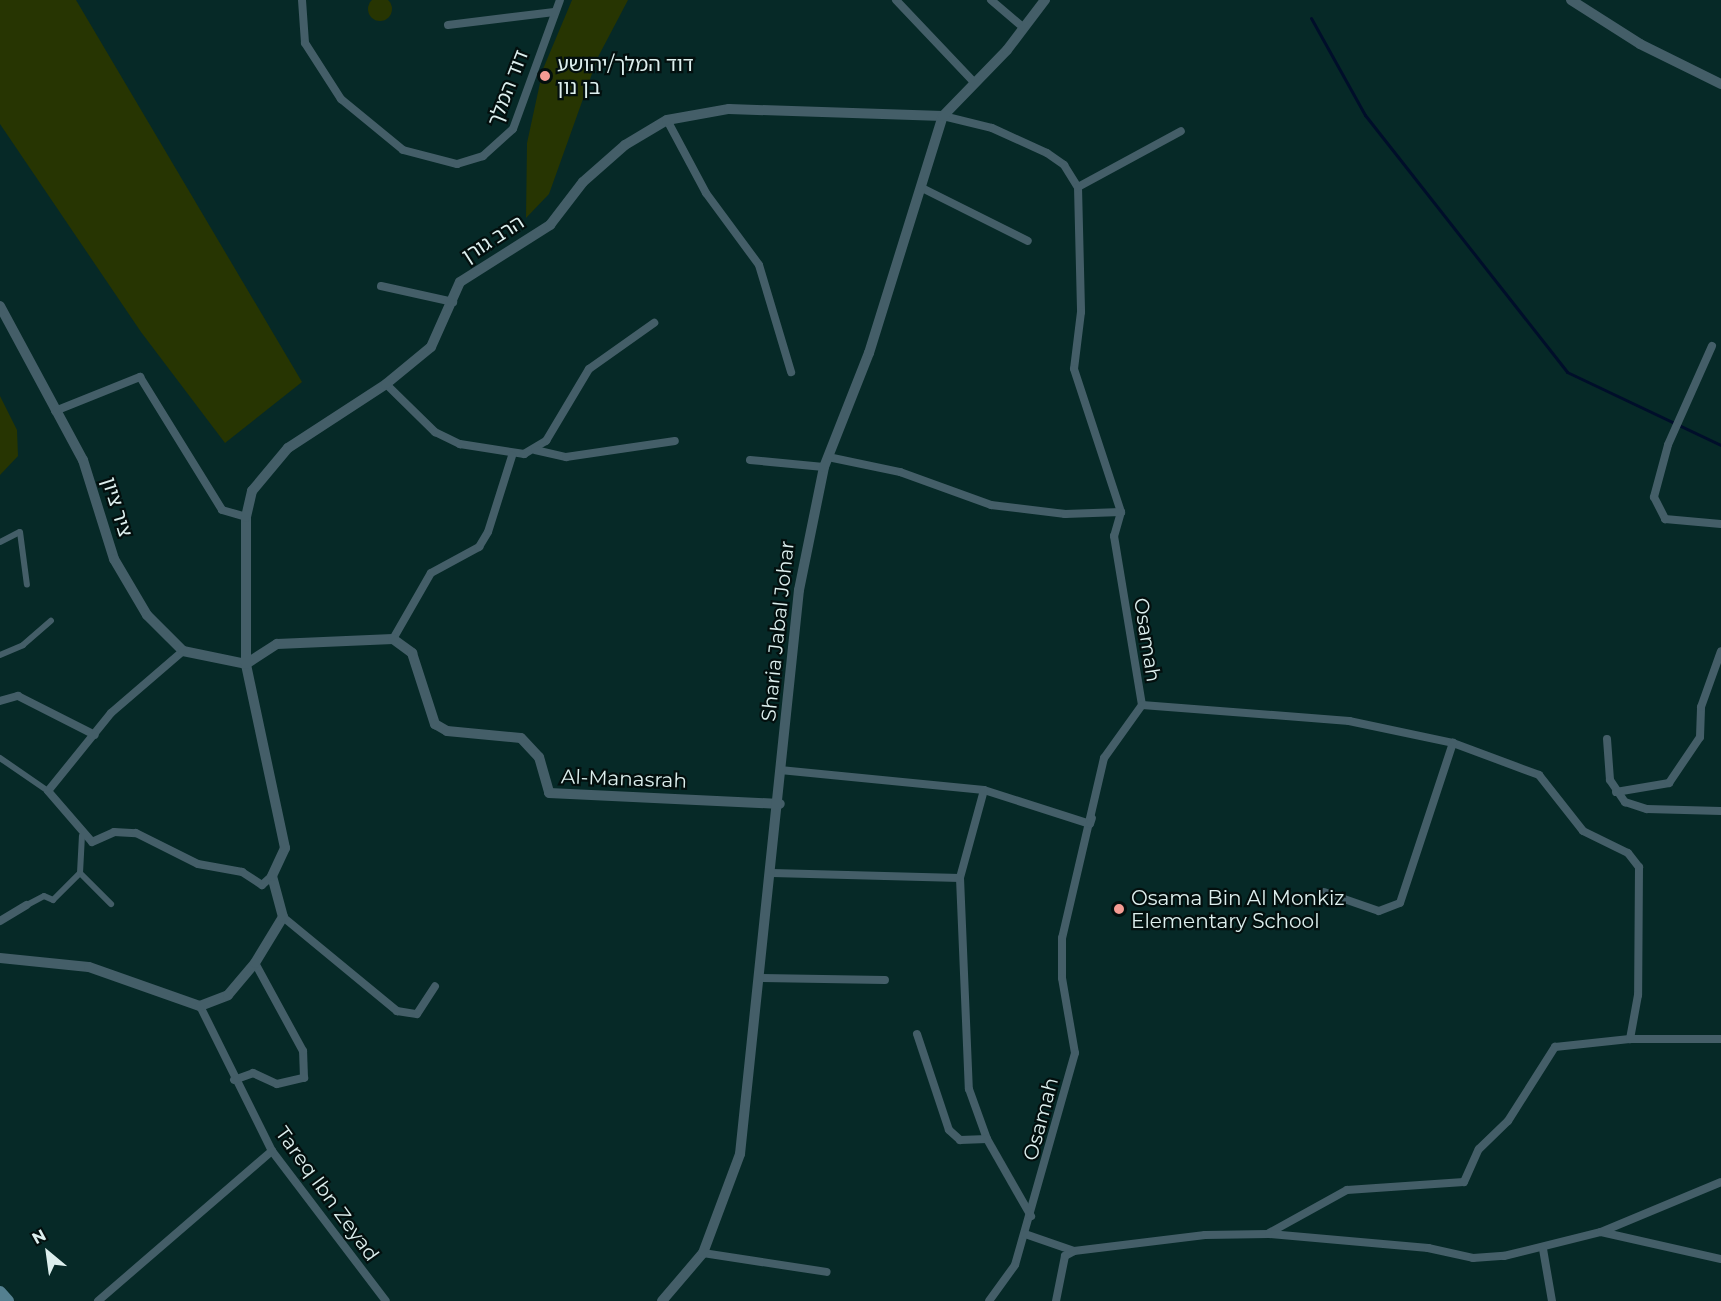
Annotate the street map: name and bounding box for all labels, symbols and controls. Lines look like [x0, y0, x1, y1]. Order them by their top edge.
street label: דוד המלך [483, 47, 533, 129]
place label: דוד המלך/יהושע בן נון [557, 52, 694, 99]
marker: דוד המלך/יהושע בן נון [538, 69, 552, 83]
street label: הרב גורן [457, 210, 529, 268]
street label: ציר ציון [97, 474, 137, 540]
street label: Sharia Jabal Johar [757, 539, 799, 723]
street label: Osamah [1129, 596, 1165, 684]
street label: Al-Manasrah [561, 765, 687, 793]
place label: Osama Bin Al Monkiz Elementary School [1131, 886, 1344, 933]
marker: Osama Bin Al Monkiz Elementary School [1112, 902, 1126, 916]
street label: Osamah [1018, 1075, 1064, 1163]
street label: Tareq Ibn Zeyad [270, 1122, 384, 1266]
north arrow [18, 1223, 78, 1283]
text: N [29, 1225, 49, 1248]

